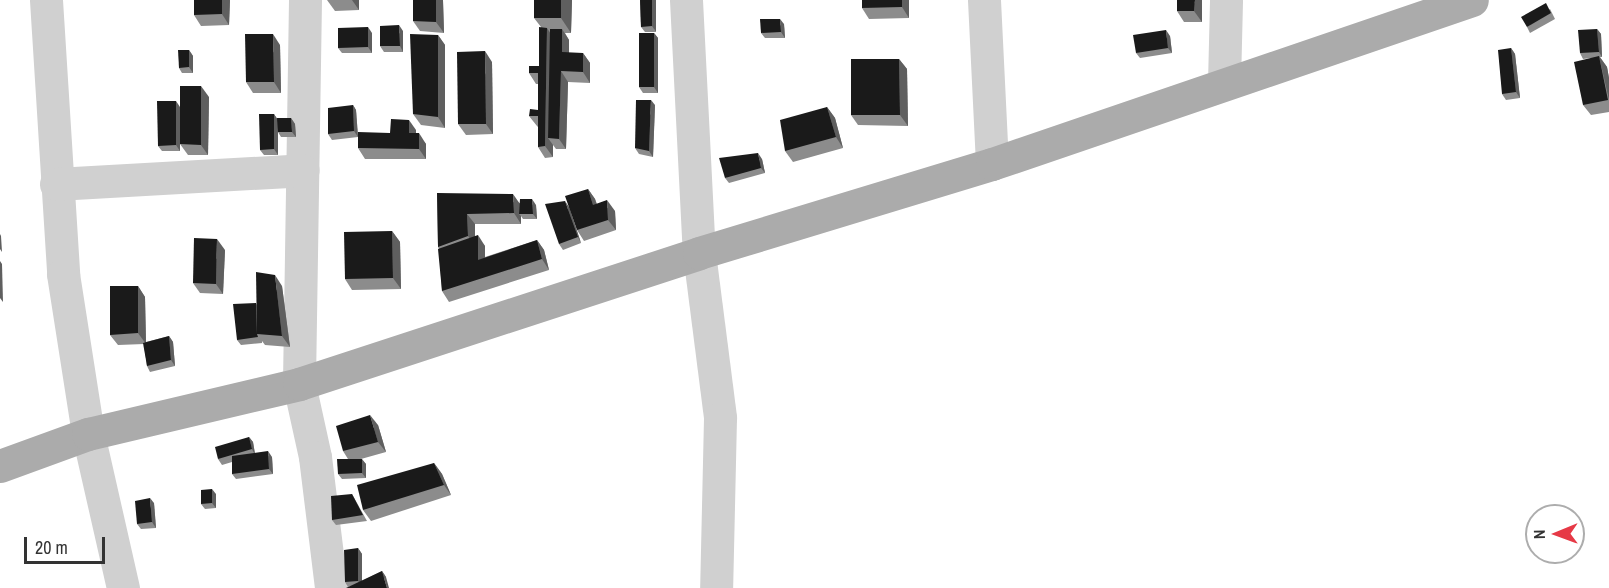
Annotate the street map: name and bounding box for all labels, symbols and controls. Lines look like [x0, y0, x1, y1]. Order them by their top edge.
north arrow [1525, 504, 1585, 564]
scale bar [27, 525, 108, 563]
text: N [1528, 529, 1550, 539]
text: 20 m [35, 535, 68, 560]

